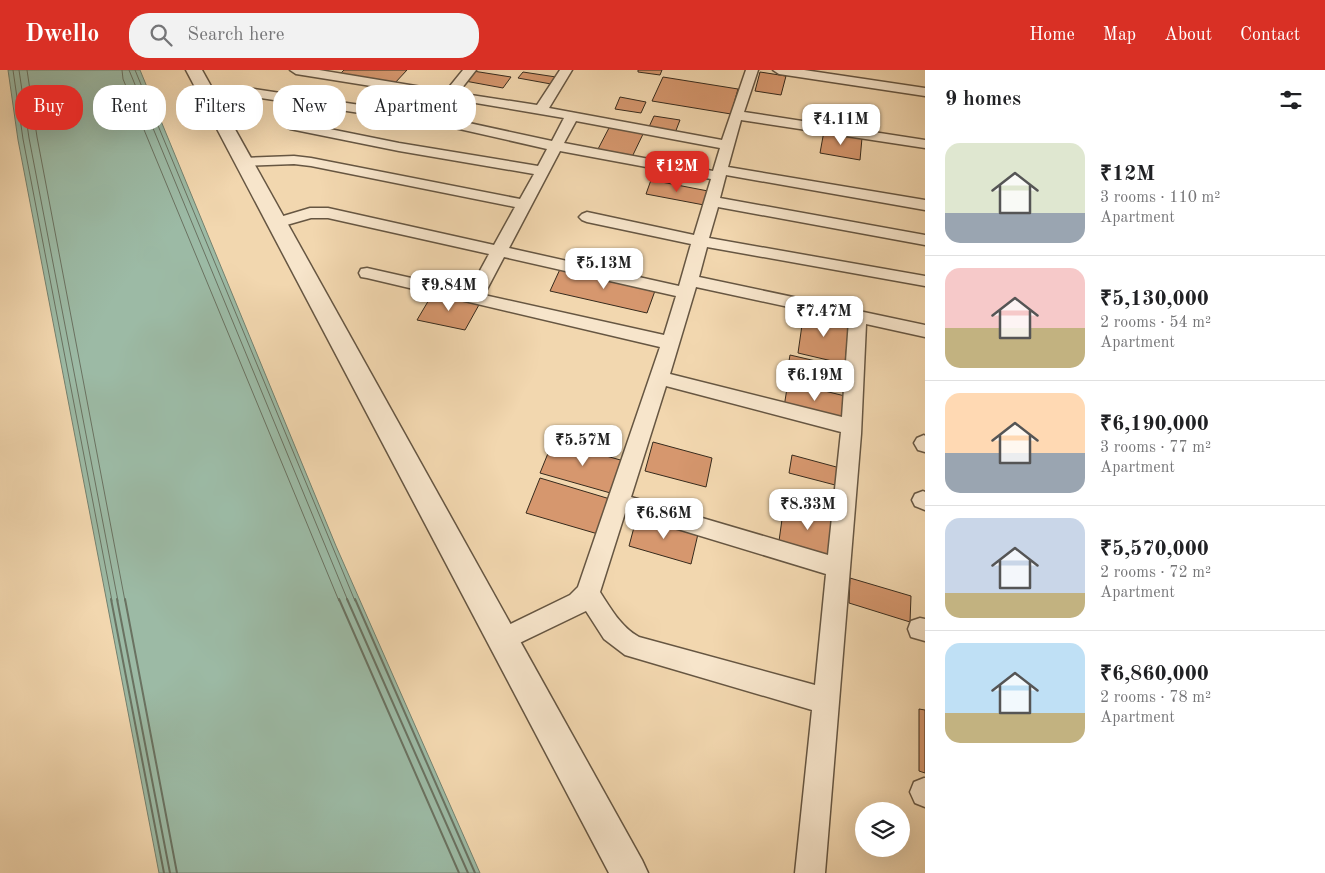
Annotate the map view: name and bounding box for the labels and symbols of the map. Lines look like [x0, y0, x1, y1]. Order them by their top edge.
pin: ₹4.11M [800, 104, 882, 146]
pin: ₹12M [647, 150, 707, 193]
pin: ₹5.13M [563, 248, 645, 290]
pin: ₹9.84M [408, 270, 490, 312]
pin: ₹7.47M [783, 296, 865, 338]
pin: ₹6.19M [774, 360, 856, 402]
pin: ₹5.57M [542, 424, 624, 467]
pin: ₹8.33M [767, 488, 849, 531]
pin: ₹6.86M [623, 498, 705, 540]

